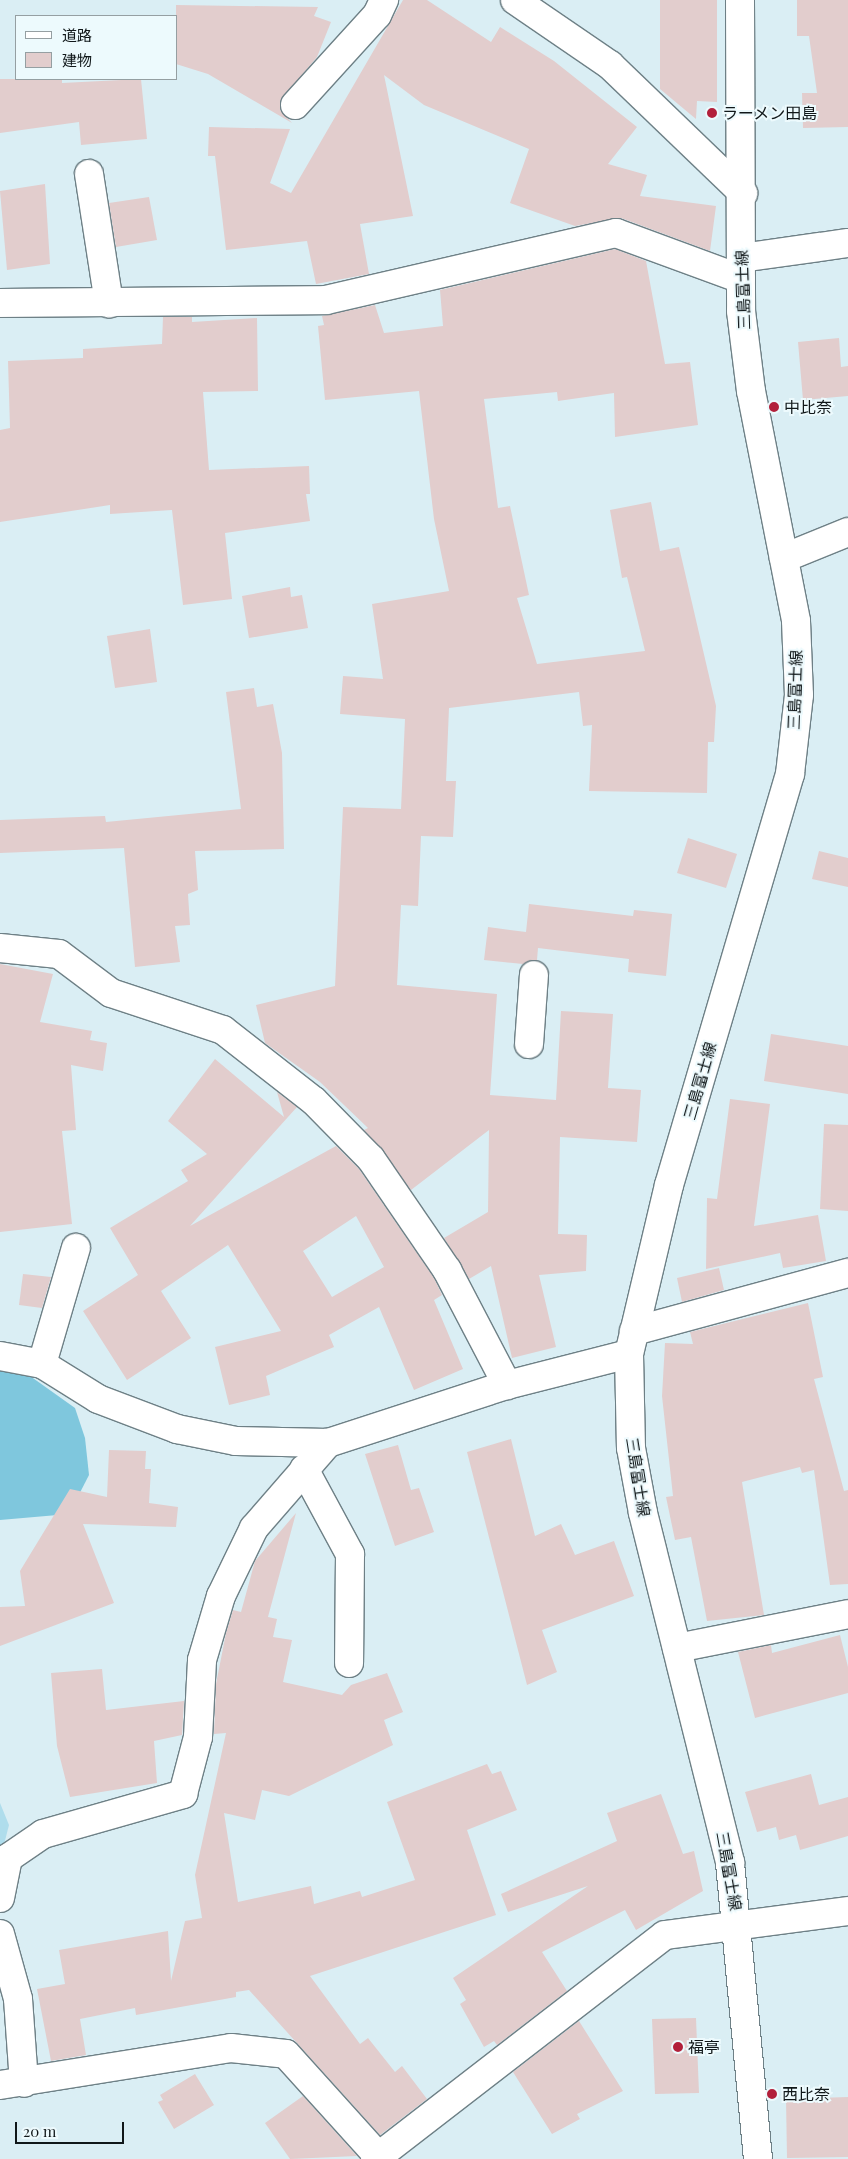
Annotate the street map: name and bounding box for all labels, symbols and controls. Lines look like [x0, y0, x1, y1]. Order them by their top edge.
legend [15, 15, 178, 80]
text: 道路 [62, 25, 92, 45]
text: 建物 [62, 50, 92, 70]
place label: ラーメン田島 [722, 103, 818, 123]
marker: ラーメン田島 [706, 107, 718, 119]
street label: 三島富士線 [732, 250, 754, 330]
place label: 中比奈 [784, 397, 832, 417]
marker: 中比奈 [768, 401, 780, 413]
street label: 三島富士線 [784, 650, 806, 730]
street label: 三島富士線 [680, 1040, 720, 1122]
street label: 三島富士線 [622, 1436, 654, 1518]
street label: 三島富士線 [713, 1830, 745, 1912]
place label: 福亭 [688, 2037, 720, 2057]
marker: 福亭 [672, 2041, 684, 2053]
place label: 西比奈 [782, 2084, 830, 2104]
marker: 西比奈 [766, 2088, 778, 2100]
scale bar [18, 2112, 126, 2144]
text: 20 m [23, 2121, 56, 2141]

